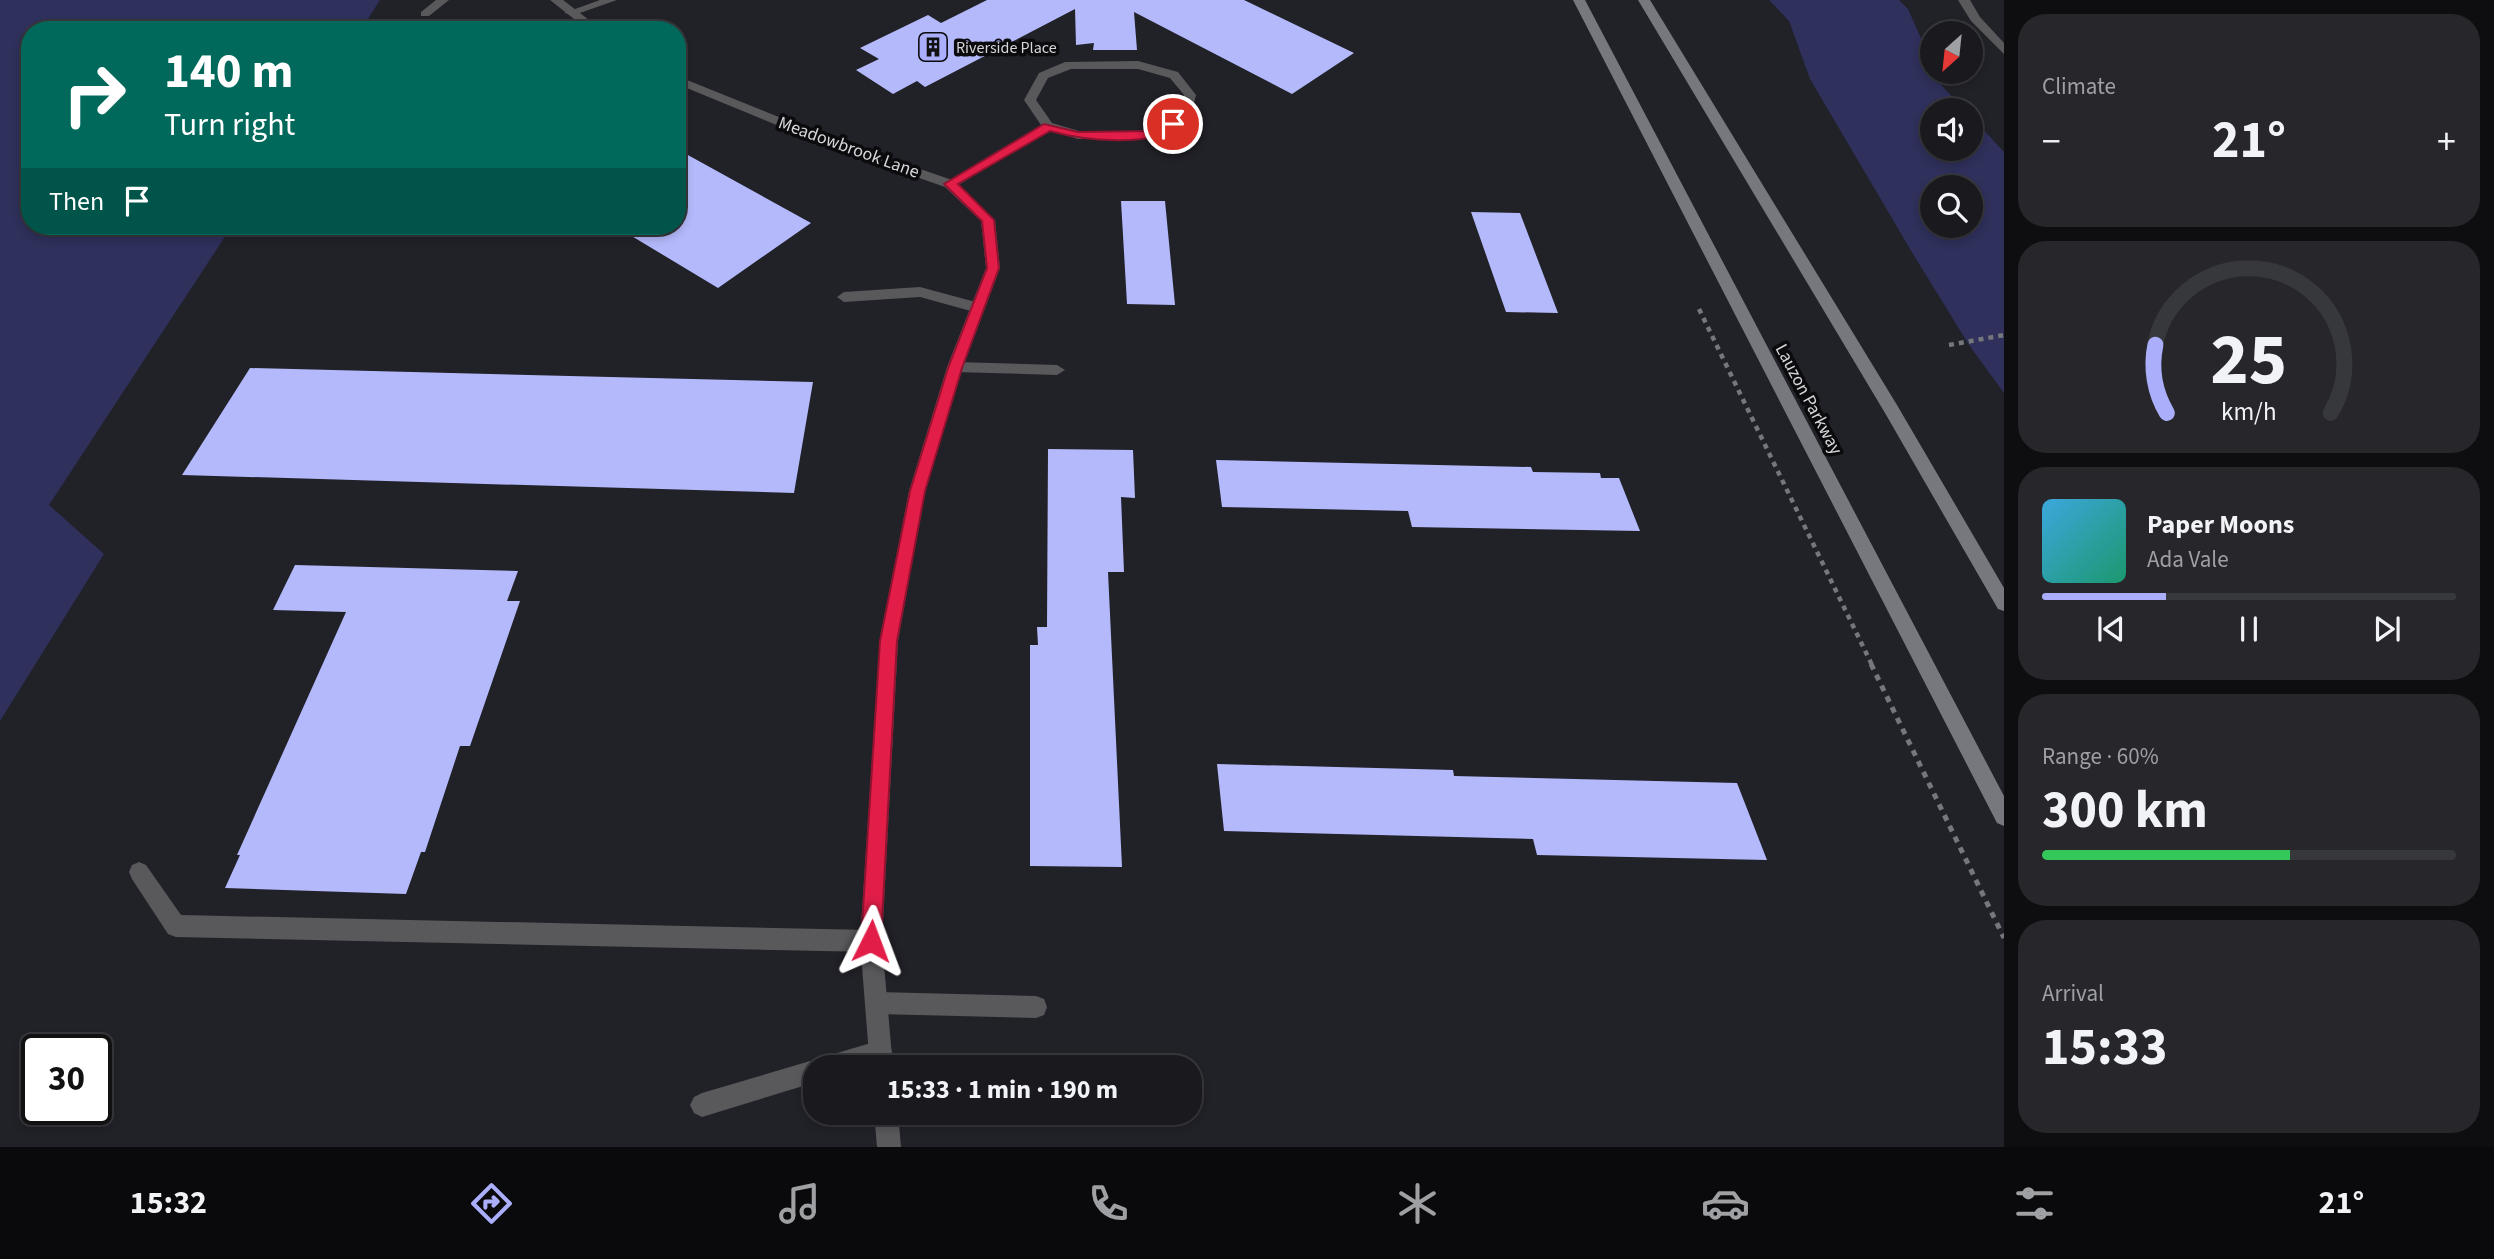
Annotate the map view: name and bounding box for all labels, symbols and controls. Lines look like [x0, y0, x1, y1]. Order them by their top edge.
north arrow [1920, 21, 1983, 84]
map controls [1920, 21, 1983, 238]
building icon: Riverside Place [916, 30, 950, 64]
text: 140 m [164, 37, 293, 107]
place label: Riverside Place [956, 37, 1057, 59]
icon: right [49, 49, 140, 140]
text: Climate [2042, 70, 2116, 103]
pin [1143, 94, 1203, 154]
button: sound [1920, 98, 1983, 161]
text: Turn right [164, 102, 295, 148]
text: 21° [2212, 104, 2286, 178]
icon: arrive [1154, 105, 1192, 143]
street label: Meadowbrook Lane [775, 110, 923, 185]
text: − [2042, 115, 2061, 169]
text: + [2437, 115, 2456, 169]
button: search [1920, 175, 1983, 238]
icon: arrive [118, 182, 156, 220]
text: Then [49, 183, 104, 220]
text: 25 [2211, 308, 2287, 412]
street label: Lauzon Parkway [1769, 339, 1849, 460]
text: km/h [2221, 394, 2277, 430]
text: Paper Moons [2147, 506, 2294, 543]
text: Ada Vale [2147, 543, 2229, 576]
icon: previous [2092, 610, 2130, 648]
icon: pause [2230, 610, 2268, 648]
icon: next [2368, 610, 2406, 648]
text: Range · 60% [2042, 740, 2159, 773]
text: 300 km [2042, 774, 2208, 848]
position arrow [834, 904, 908, 978]
text: Arrival [2042, 977, 2104, 1010]
text: 15:33 [2042, 1011, 2167, 1085]
speed limit sign: 30 [21, 1034, 112, 1125]
text: 15:33 · 1 min · 190 m [887, 1071, 1118, 1108]
icon: directions [467, 1179, 516, 1228]
icon: music [775, 1179, 824, 1228]
icon: phone [1084, 1179, 1133, 1228]
icon: climate [1393, 1179, 1442, 1228]
icon: car [1701, 1179, 1750, 1228]
icon: filters [2010, 1179, 2059, 1228]
text: 15:32 [130, 1180, 207, 1226]
text: 21° [2319, 1180, 2364, 1226]

